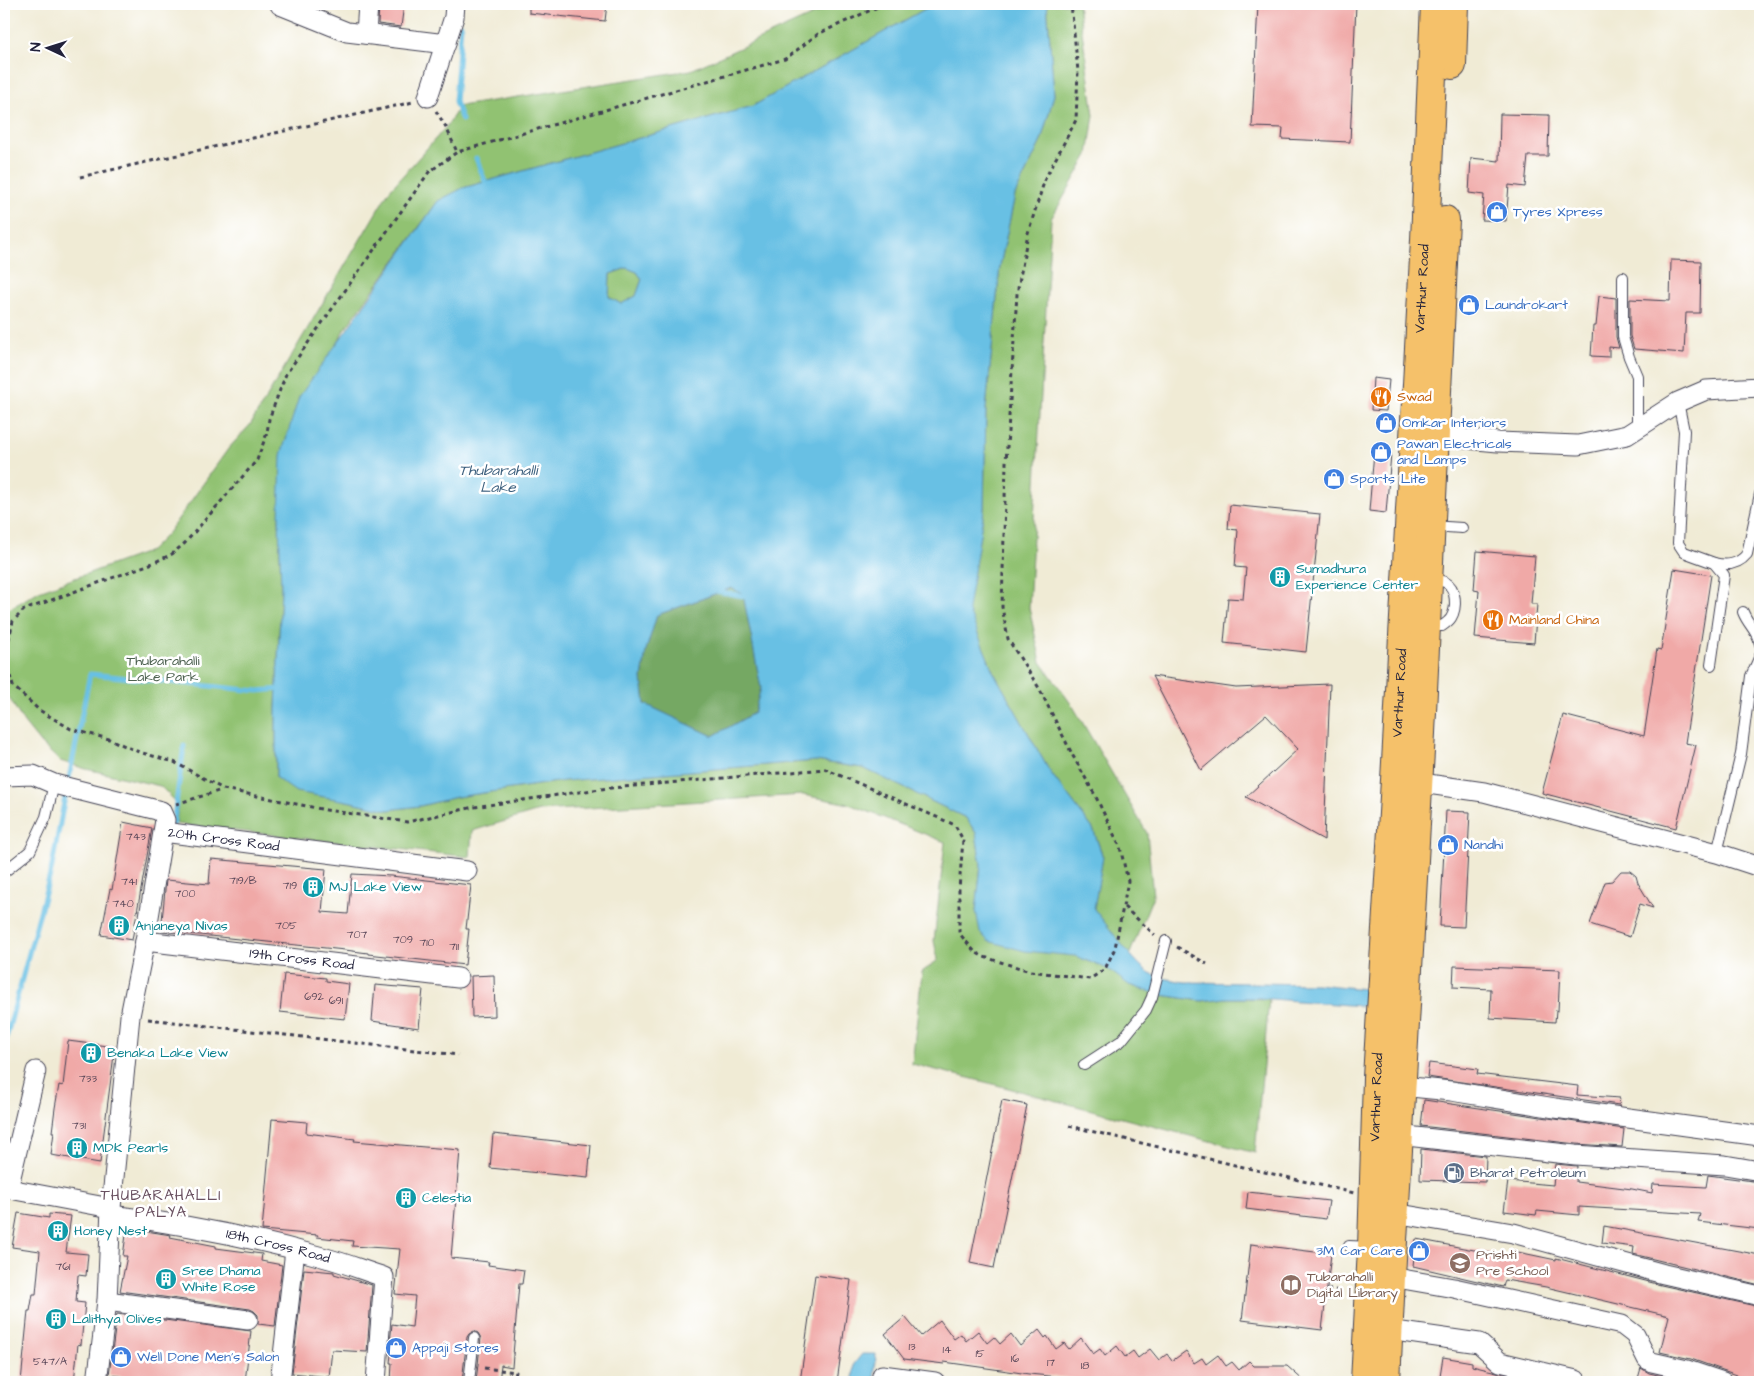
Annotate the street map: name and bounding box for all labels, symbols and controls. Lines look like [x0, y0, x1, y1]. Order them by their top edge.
north arrow [22, 22, 72, 72]
text: N [26, 42, 46, 52]
shop icon: Tyres Xpress [1485, 200, 1509, 224]
place label: Tyres Xpress [1513, 202, 1603, 222]
street label: Varthur Road [1410, 244, 1435, 333]
shop icon: Laundrokart [1457, 293, 1481, 317]
place label: Laundrokart [1485, 295, 1568, 315]
restaurant icon: Swad [1369, 385, 1393, 409]
place label: Swad [1397, 387, 1432, 407]
shop icon: Omkar Interiors [1374, 411, 1398, 435]
place label: Omkar Interiors [1402, 413, 1506, 433]
place label: Pawan Electricals and Lamps [1397, 434, 1512, 470]
shop icon: Pawan Electricals and Lamps [1369, 440, 1393, 464]
water label: Thubarahalli Lake [459, 460, 539, 498]
shop icon: Sports Lite [1322, 467, 1346, 491]
place label: Sports Lite [1350, 469, 1426, 489]
place label: Sumadhura Experience Center [1296, 559, 1418, 595]
building icon: Sumadhura Experience Center [1268, 565, 1292, 589]
restaurant icon: Mainland China [1481, 608, 1505, 632]
place label: Mainland China [1509, 610, 1599, 630]
street label: Varthur Road [1387, 648, 1412, 738]
park label: Thubarahalli Lake Park [126, 651, 200, 687]
street label: 20th Cross Road [166, 823, 281, 857]
house number: 743 [126, 829, 146, 844]
shop icon: Nandhi [1436, 833, 1460, 857]
place label: Nandhi [1464, 835, 1503, 855]
house number: 719/B [229, 873, 257, 888]
house number: 741 [121, 874, 137, 889]
building icon: MJ Lake View [301, 875, 325, 899]
place label: MJ Lake View [329, 877, 422, 897]
house number: 719 [283, 878, 297, 893]
house number: 700 [175, 886, 195, 901]
house number: 740 [112, 896, 134, 911]
building icon: Anjaneya Nivas [107, 914, 131, 938]
place label: Anjaneya Nivas [135, 916, 228, 936]
house number: 705 [275, 918, 297, 933]
house number: 707 [347, 927, 367, 942]
house number: 709 [393, 932, 413, 947]
house number: 710 [419, 935, 435, 950]
house number: 711 [449, 939, 459, 954]
street label: 19th Cross Road [248, 943, 355, 976]
house number: 692 [304, 989, 324, 1004]
house number: 691 [329, 993, 344, 1008]
building icon: Benaka Lake View [79, 1041, 103, 1065]
place label: Benaka Lake View [107, 1043, 228, 1063]
street label: Varthur Road [1365, 1052, 1389, 1142]
house number: 733 [79, 1071, 97, 1086]
house number: 731 [72, 1118, 86, 1133]
building icon: MDK Pearls [65, 1136, 89, 1160]
place label: MDK Pearls [93, 1138, 168, 1158]
fuel station icon: Bharat Petroleum [1442, 1161, 1466, 1185]
place label: Bharat Petroleum [1470, 1163, 1586, 1183]
district label: THUBARAHALLI PALYA [100, 1185, 222, 1223]
building icon: Celestia [394, 1186, 418, 1210]
place label: Celestia [422, 1188, 471, 1208]
building icon: Honey Nest [46, 1219, 70, 1243]
place label: Honey Nest [74, 1221, 148, 1241]
street label: 18th Cross Road [224, 1224, 332, 1269]
shop icon: 3M Car Care [1407, 1239, 1431, 1263]
place label: 3M Car Care [1316, 1241, 1403, 1261]
place label: Prishti Pre School [1476, 1245, 1549, 1281]
school or university icon: Prishti Pre School [1448, 1251, 1472, 1275]
house number: 761 [55, 1259, 71, 1274]
place label: Sree Dhama White Rose [182, 1261, 261, 1297]
building icon: Sree Dhama White Rose [154, 1267, 178, 1291]
place label: Tubarahalli Digital Library [1307, 1267, 1398, 1303]
library icon: Tubarahalli Digital Library [1279, 1273, 1303, 1297]
building icon: Lalithya Olives [44, 1307, 68, 1331]
place label: Lalithya Olives [72, 1309, 162, 1329]
shop icon: Appaji Stores [384, 1336, 408, 1360]
place label: Appaji Stores [412, 1338, 499, 1358]
house number: 13 [908, 1339, 916, 1354]
house number: 14 [943, 1342, 952, 1357]
shop icon: Well Done Men's Salon [109, 1345, 133, 1369]
house number: 15 [975, 1346, 985, 1361]
place label: Well Done Men's Salon [137, 1347, 279, 1367]
house number: 16 [1011, 1351, 1019, 1366]
house number: 547/A [33, 1354, 67, 1369]
house number: 17 [1047, 1355, 1055, 1370]
house number: 18 [1081, 1358, 1089, 1373]

